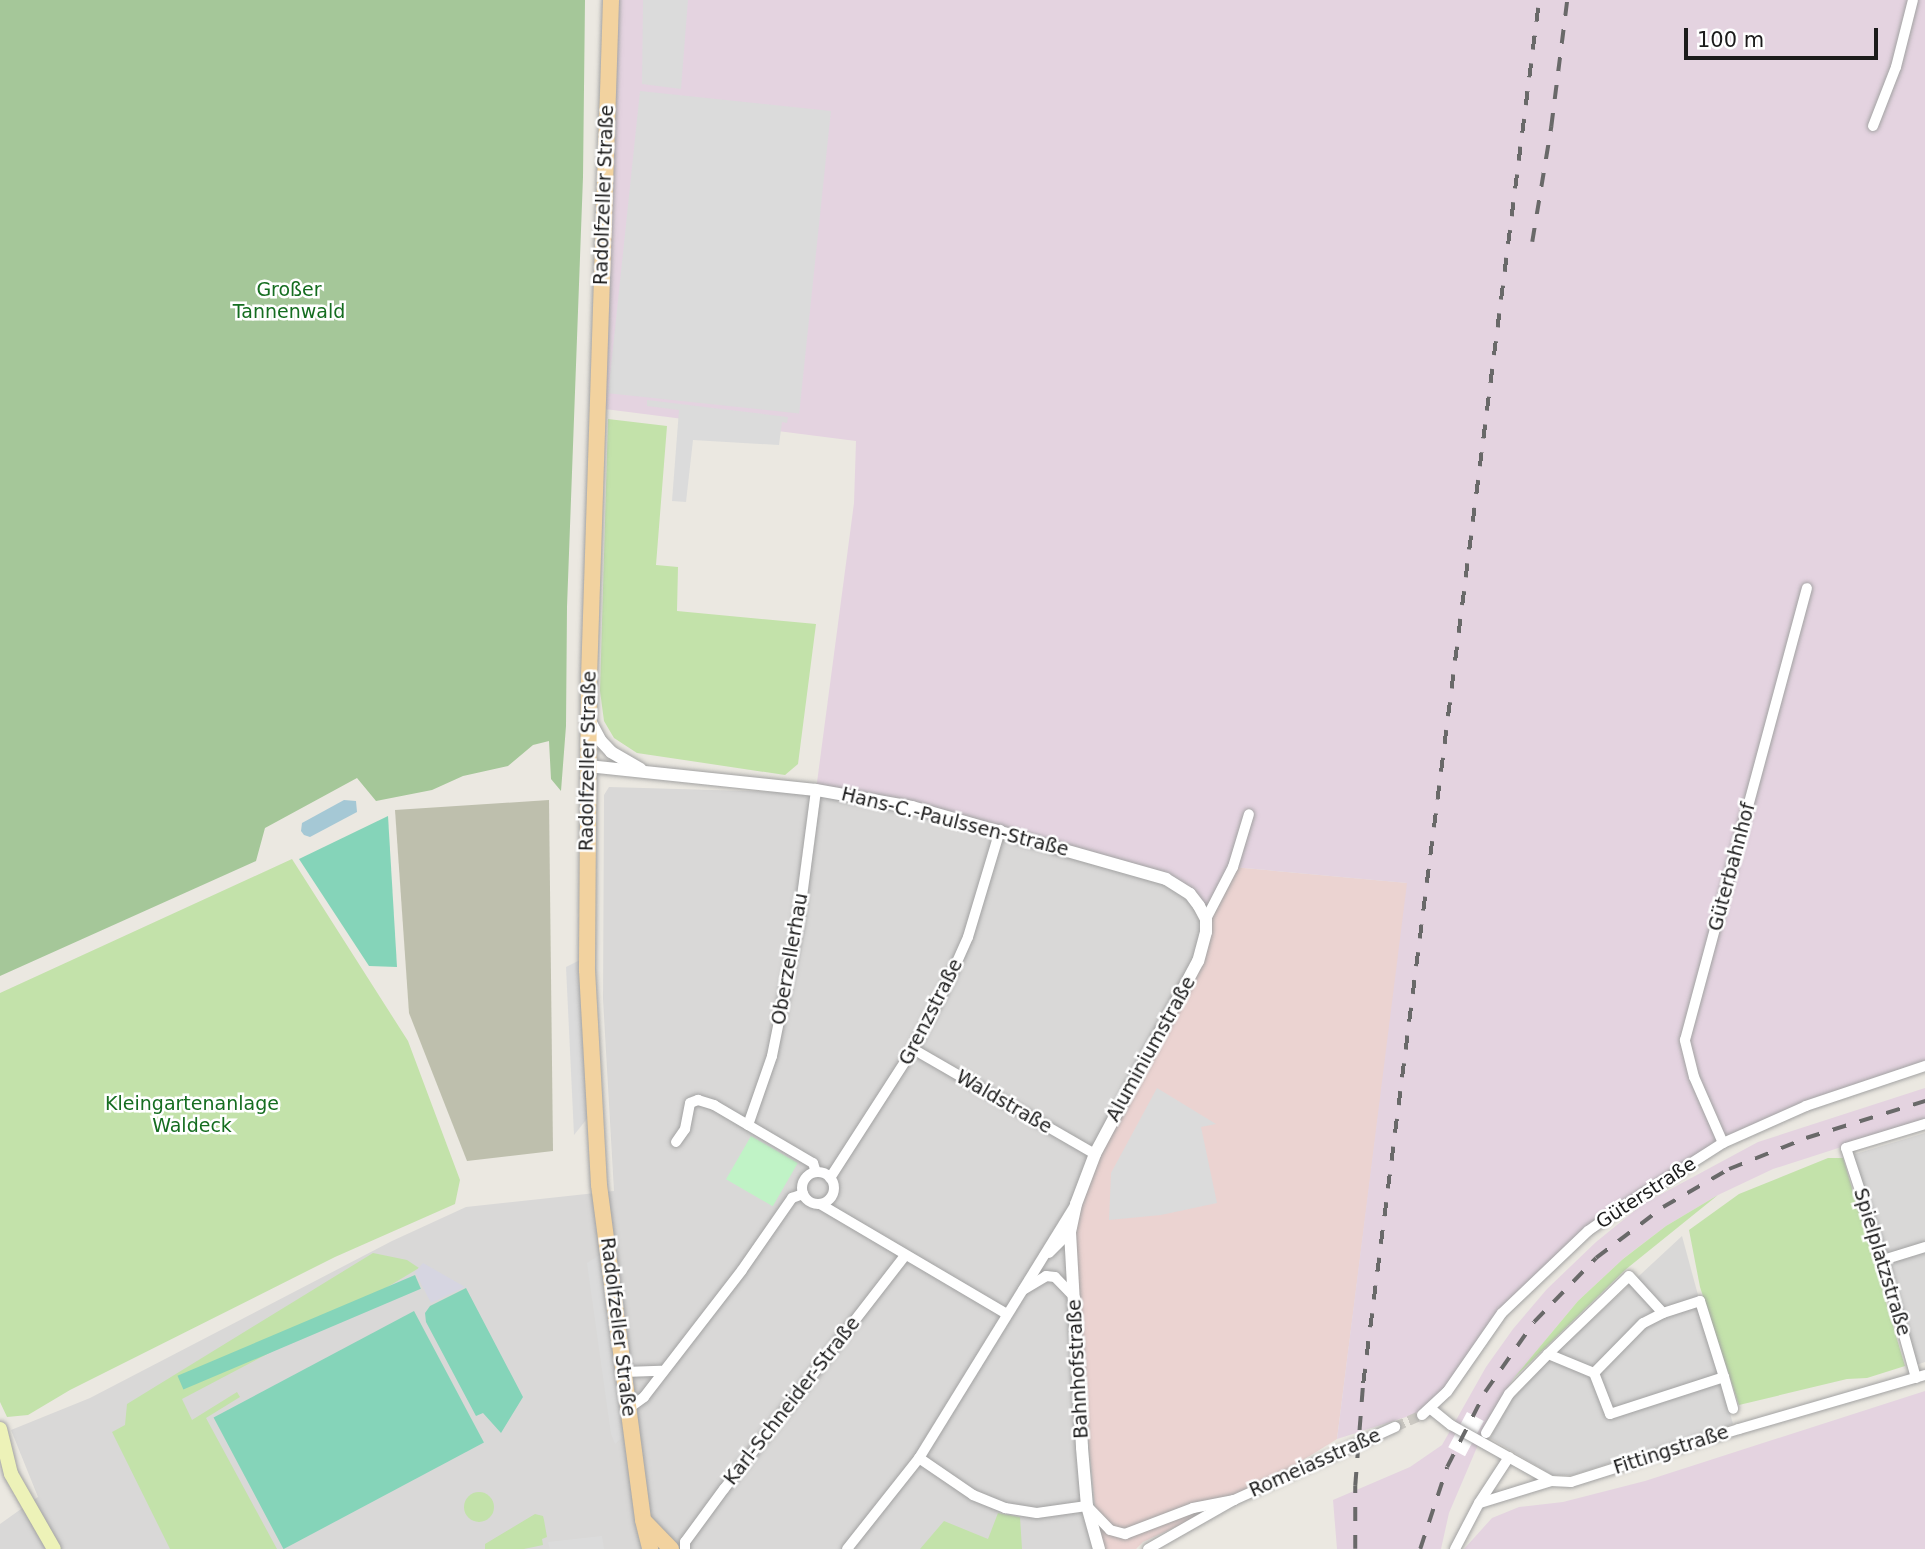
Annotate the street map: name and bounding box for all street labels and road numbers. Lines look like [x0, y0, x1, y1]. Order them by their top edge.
street label: Radolfzeller Straße [589, 104, 619, 286]
street label: Radolfzeller Straße [575, 671, 601, 851]
street label: Hans-C.-Paulssen-Straße [839, 783, 1071, 861]
street label: Güterbahnhof [1704, 800, 1760, 934]
street label: Oberzellerhau [767, 891, 813, 1027]
street label: Grenzstraße [894, 955, 968, 1069]
street label: Aluminiumstraße [1102, 972, 1200, 1126]
street label: Waldstraße [952, 1065, 1056, 1139]
street label: Güterstraße [1592, 1152, 1700, 1234]
street label: Spielplatzstraße [1849, 1185, 1915, 1339]
street label: Radolfzeller Straße [596, 1236, 640, 1418]
street label: Bahnhofstraße [1063, 1299, 1093, 1439]
street label: Karl-Schneider-Straße [719, 1312, 865, 1490]
street label: Fittingstraße [1611, 1421, 1731, 1479]
street label: Romeiasstraße [1246, 1424, 1384, 1502]

